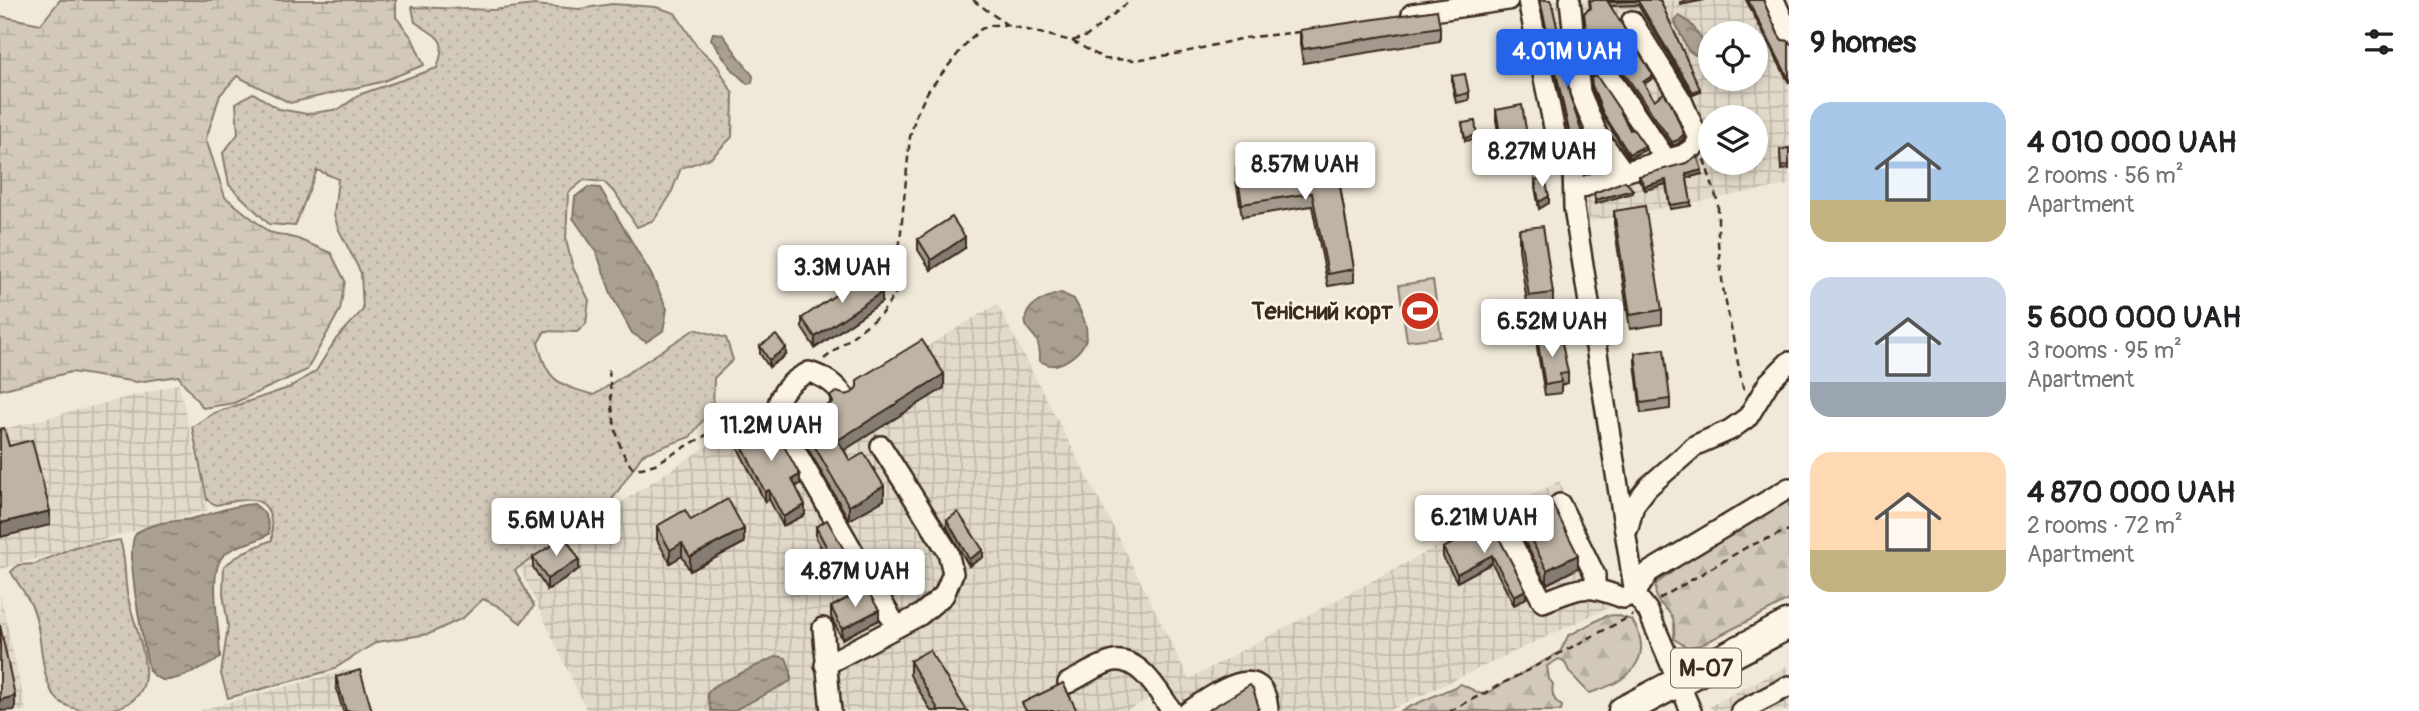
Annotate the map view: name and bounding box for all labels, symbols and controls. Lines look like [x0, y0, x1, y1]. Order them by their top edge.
map controls [1698, 21, 1768, 175]
button: locate [1698, 21, 1768, 91]
icon: filters [2360, 23, 2398, 61]
text: 9 homes [1810, 24, 1916, 61]
pin: 4.01M UAH [1487, 29, 1647, 89]
text: 4.01M UAH [1512, 37, 1622, 66]
button: layers [1698, 105, 1768, 175]
text: 4 010 000 UAH [2027, 124, 2236, 161]
pin: 8.27M UAH [1462, 130, 1622, 189]
icon: home [1866, 130, 1950, 214]
text: 8.27M UAH [1488, 137, 1596, 166]
pin: 8.57M UAH [1225, 142, 1385, 202]
text: 8.57M UAH [1251, 150, 1359, 179]
text: 2 rooms · 56 m² [2027, 161, 2184, 190]
text: Apartment [2027, 190, 2134, 219]
pin: 3.3M UAH [770, 246, 914, 305]
text: 3.3M UAH [794, 253, 890, 282]
sports icon: Тенісний корт [1399, 290, 1441, 332]
place label: Тенісний корт [1250, 297, 1394, 326]
text: 5 600 000 UAH [2027, 299, 2241, 336]
pin: 6.52M UAH [1472, 300, 1632, 359]
icon: home [1866, 305, 1950, 389]
text: 6.52M UAH [1497, 307, 1607, 336]
text: 3 rooms · 95 m² [2027, 336, 2182, 365]
text: Apartment [2027, 365, 2134, 394]
pin: 11.2M UAH [691, 404, 851, 463]
text: 11.2M UAH [720, 411, 822, 440]
text: 4 870 000 UAH [2027, 474, 2235, 511]
icon: home [1866, 480, 1950, 564]
pin: 6.21M UAH [1404, 496, 1564, 555]
pin: 5.6M UAH [484, 498, 628, 558]
text: 6.21M UAH [1431, 503, 1537, 532]
text: 5.6M UAH [507, 506, 605, 535]
text: 2 rooms · 72 m² [2027, 511, 2183, 540]
text: Apartment [2027, 540, 2134, 569]
pin: 4.87M UAH [775, 550, 935, 609]
text: 4.87M UAH [801, 557, 909, 586]
road number: М-07 [1671, 648, 1741, 688]

